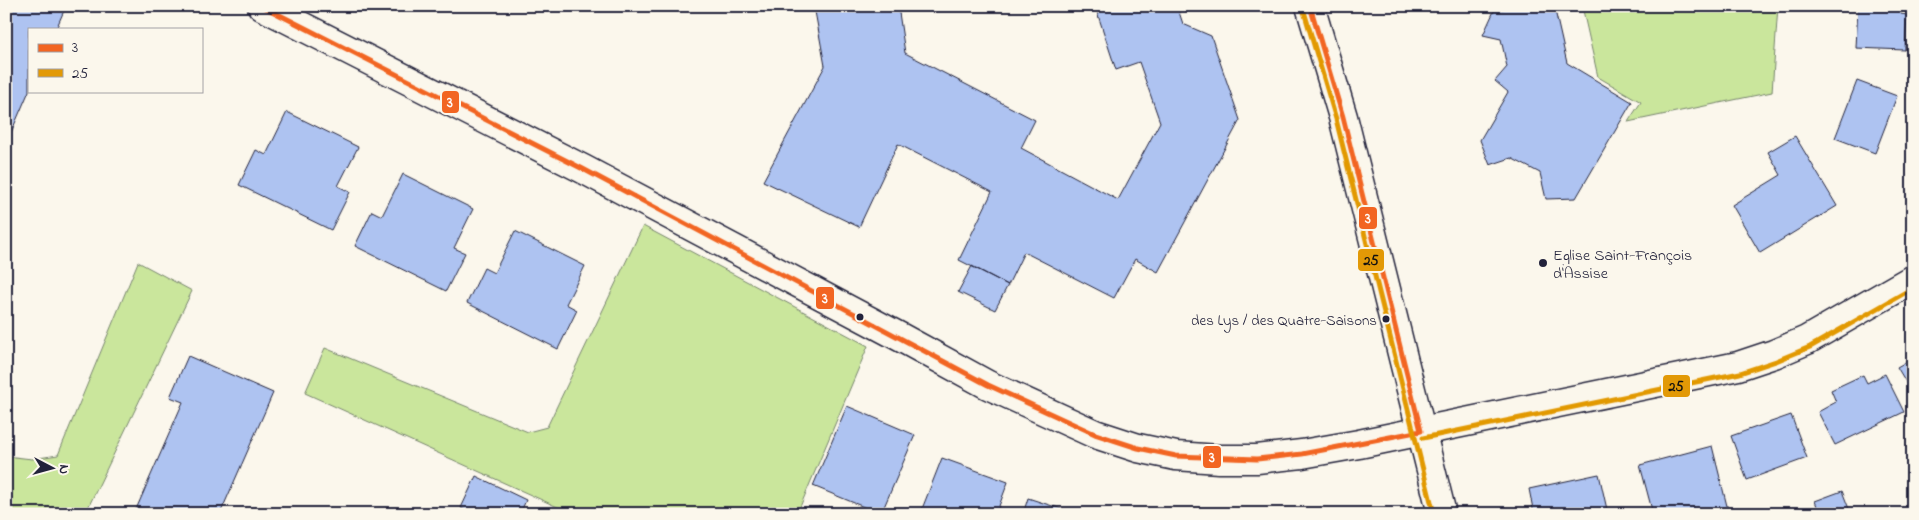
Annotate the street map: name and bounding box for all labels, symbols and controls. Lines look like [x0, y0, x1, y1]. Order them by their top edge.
legend [28, 28, 202, 92]
text: 3 [72, 37, 78, 59]
text: 25 [72, 63, 88, 85]
line badge: 3 [441, 90, 460, 114]
text: 3 [446, 93, 453, 114]
line badge: 3 [1358, 206, 1378, 230]
text: 3 [1364, 209, 1371, 230]
place label: Eglise Saint-François d'Assise [1553, 244, 1692, 286]
line badge: 25 [1357, 248, 1385, 272]
text: 25 [1363, 251, 1378, 272]
marker: Eglise Saint-François d'Assise [1537, 257, 1549, 269]
line badge: 3 [815, 286, 835, 310]
text: 3 [821, 289, 828, 310]
place label: des Lys / des Quatre-Saisons [1191, 310, 1377, 333]
unlabelled marker [855, 312, 865, 322]
marker: des Lys / des Quatre-Saisons [1381, 314, 1391, 324]
line badge: 25 [1662, 374, 1691, 398]
text: 25 [1668, 377, 1683, 398]
north arrow [28, 442, 78, 492]
line badge: 3 [1202, 445, 1222, 469]
text: 3 [1208, 448, 1215, 469]
text: N [53, 463, 74, 475]

